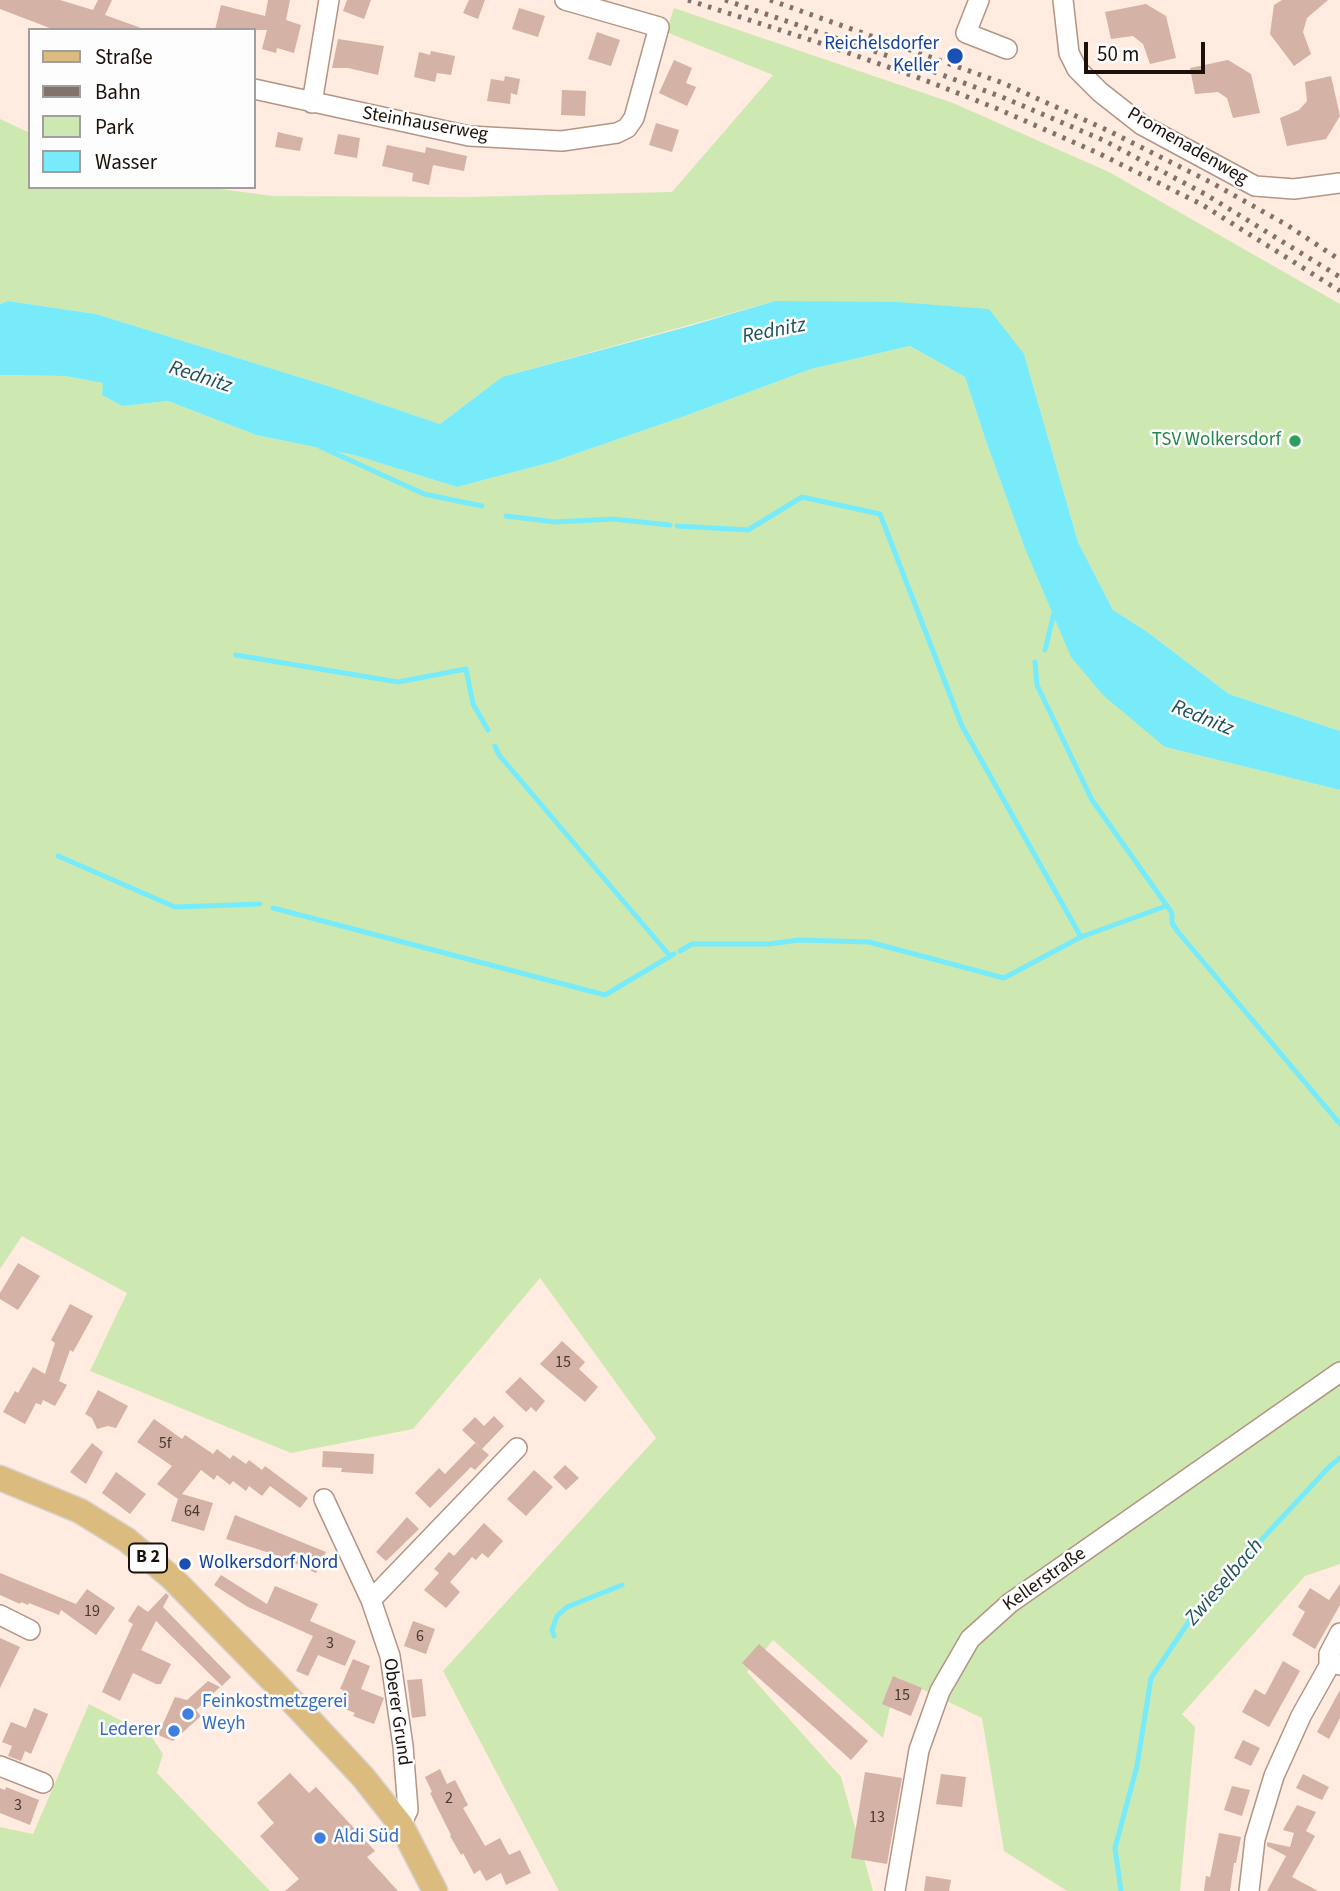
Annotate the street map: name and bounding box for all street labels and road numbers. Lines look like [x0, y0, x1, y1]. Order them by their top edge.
street label: Steinhauserweg [360, 103, 490, 147]
street label: Promenadenweg [1123, 103, 1251, 191]
street label: Kellerstraße [999, 1543, 1091, 1617]
road number: B 2 [129, 1544, 167, 1573]
street label: Oberer Grund [377, 1657, 415, 1767]

